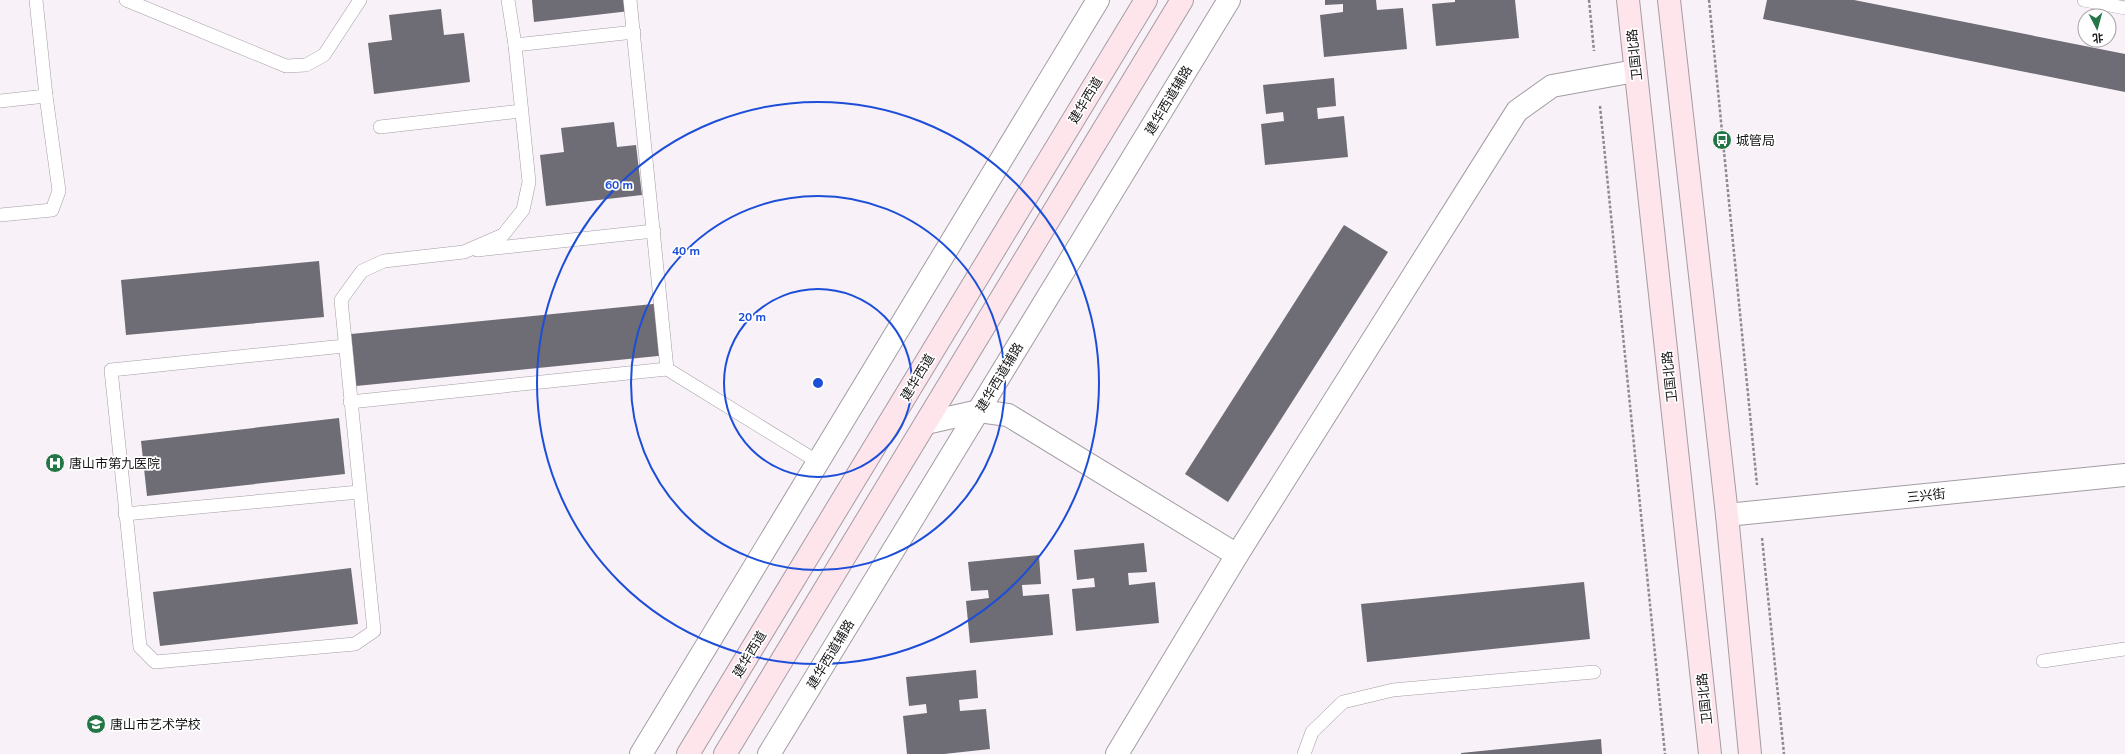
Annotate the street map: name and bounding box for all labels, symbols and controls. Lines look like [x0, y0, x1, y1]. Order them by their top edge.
north arrow [2077, 8, 2117, 48]
street label: 卫国北路 [1623, 28, 1647, 82]
text: 北 [2092, 29, 2104, 45]
street label: 建华西道辅路 [1141, 62, 1197, 139]
street label: 建华西道 [1065, 74, 1107, 127]
bus stop icon: 城管局 [1711, 129, 1733, 151]
place label: 城管局 [1736, 132, 1775, 150]
text: 60 m [605, 177, 633, 193]
text: 40 m [672, 243, 700, 259]
text: 20 m [738, 309, 766, 325]
street label: 建华西道辅路 [972, 339, 1028, 416]
street label: 卫国北路 [1658, 350, 1682, 404]
street label: 建华西道 [897, 351, 939, 404]
centre of rings [811, 376, 825, 390]
hospital icon: 唐山市第九医院 [44, 452, 66, 474]
place label: 唐山市第九医院 [69, 455, 160, 473]
street label: 三兴街 [1906, 485, 1946, 507]
street label: 建华西道辅路 [803, 616, 859, 693]
street label: 建华西道 [729, 628, 771, 681]
street label: 卫国北路 [1693, 672, 1717, 726]
school or university icon: 唐山市艺术学校 [85, 713, 107, 735]
place label: 唐山市艺术学校 [110, 716, 201, 734]

